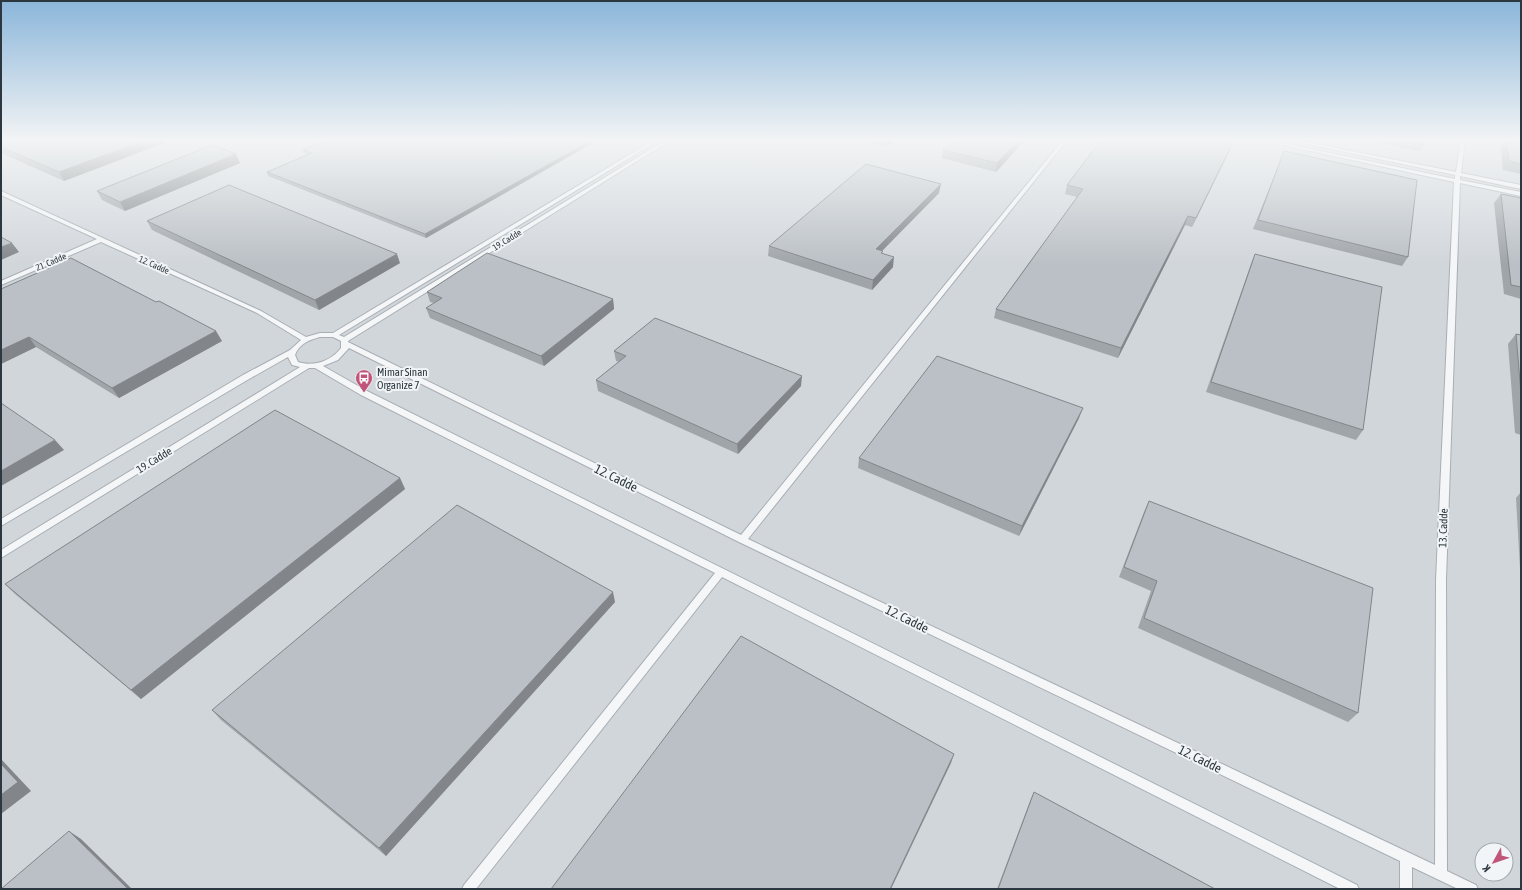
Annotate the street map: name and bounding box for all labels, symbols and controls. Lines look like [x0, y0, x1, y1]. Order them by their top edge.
street label: 19. Cadde [491, 227, 523, 253]
street label: 21. Cadde [34, 251, 68, 273]
street label: 12. Cadde [137, 254, 171, 276]
place label: Mimar Sinan Organize 7 [377, 366, 428, 391]
bus stop icon: Mimar Sinan Organize 7 [354, 368, 374, 393]
street label: 19. Cadde [134, 444, 174, 476]
street label: 12. Cadde [592, 461, 640, 495]
street label: 13. Cadde [1436, 508, 1450, 548]
street label: 12. Cadde [883, 602, 931, 636]
street label: 12. Cadde [1176, 742, 1224, 776]
north arrow [1474, 842, 1514, 882]
text: K [1480, 862, 1493, 874]

